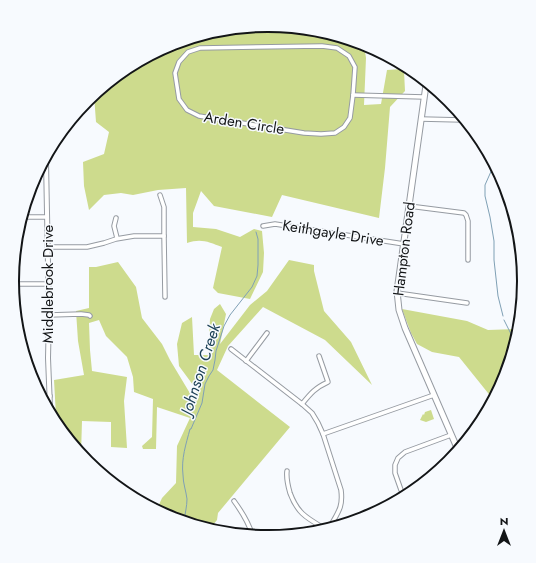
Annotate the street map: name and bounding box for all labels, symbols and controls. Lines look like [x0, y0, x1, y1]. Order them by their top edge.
street label: Arden Circle [202, 106, 286, 140]
street label: Hampton Road [387, 201, 421, 297]
street label: Keithgayle Drive [281, 214, 386, 252]
street label: Middlebrook Drive [37, 224, 59, 343]
water label: Johnson Creek [174, 319, 226, 421]
north arrow [484, 511, 524, 551]
text: N [500, 513, 508, 529]

